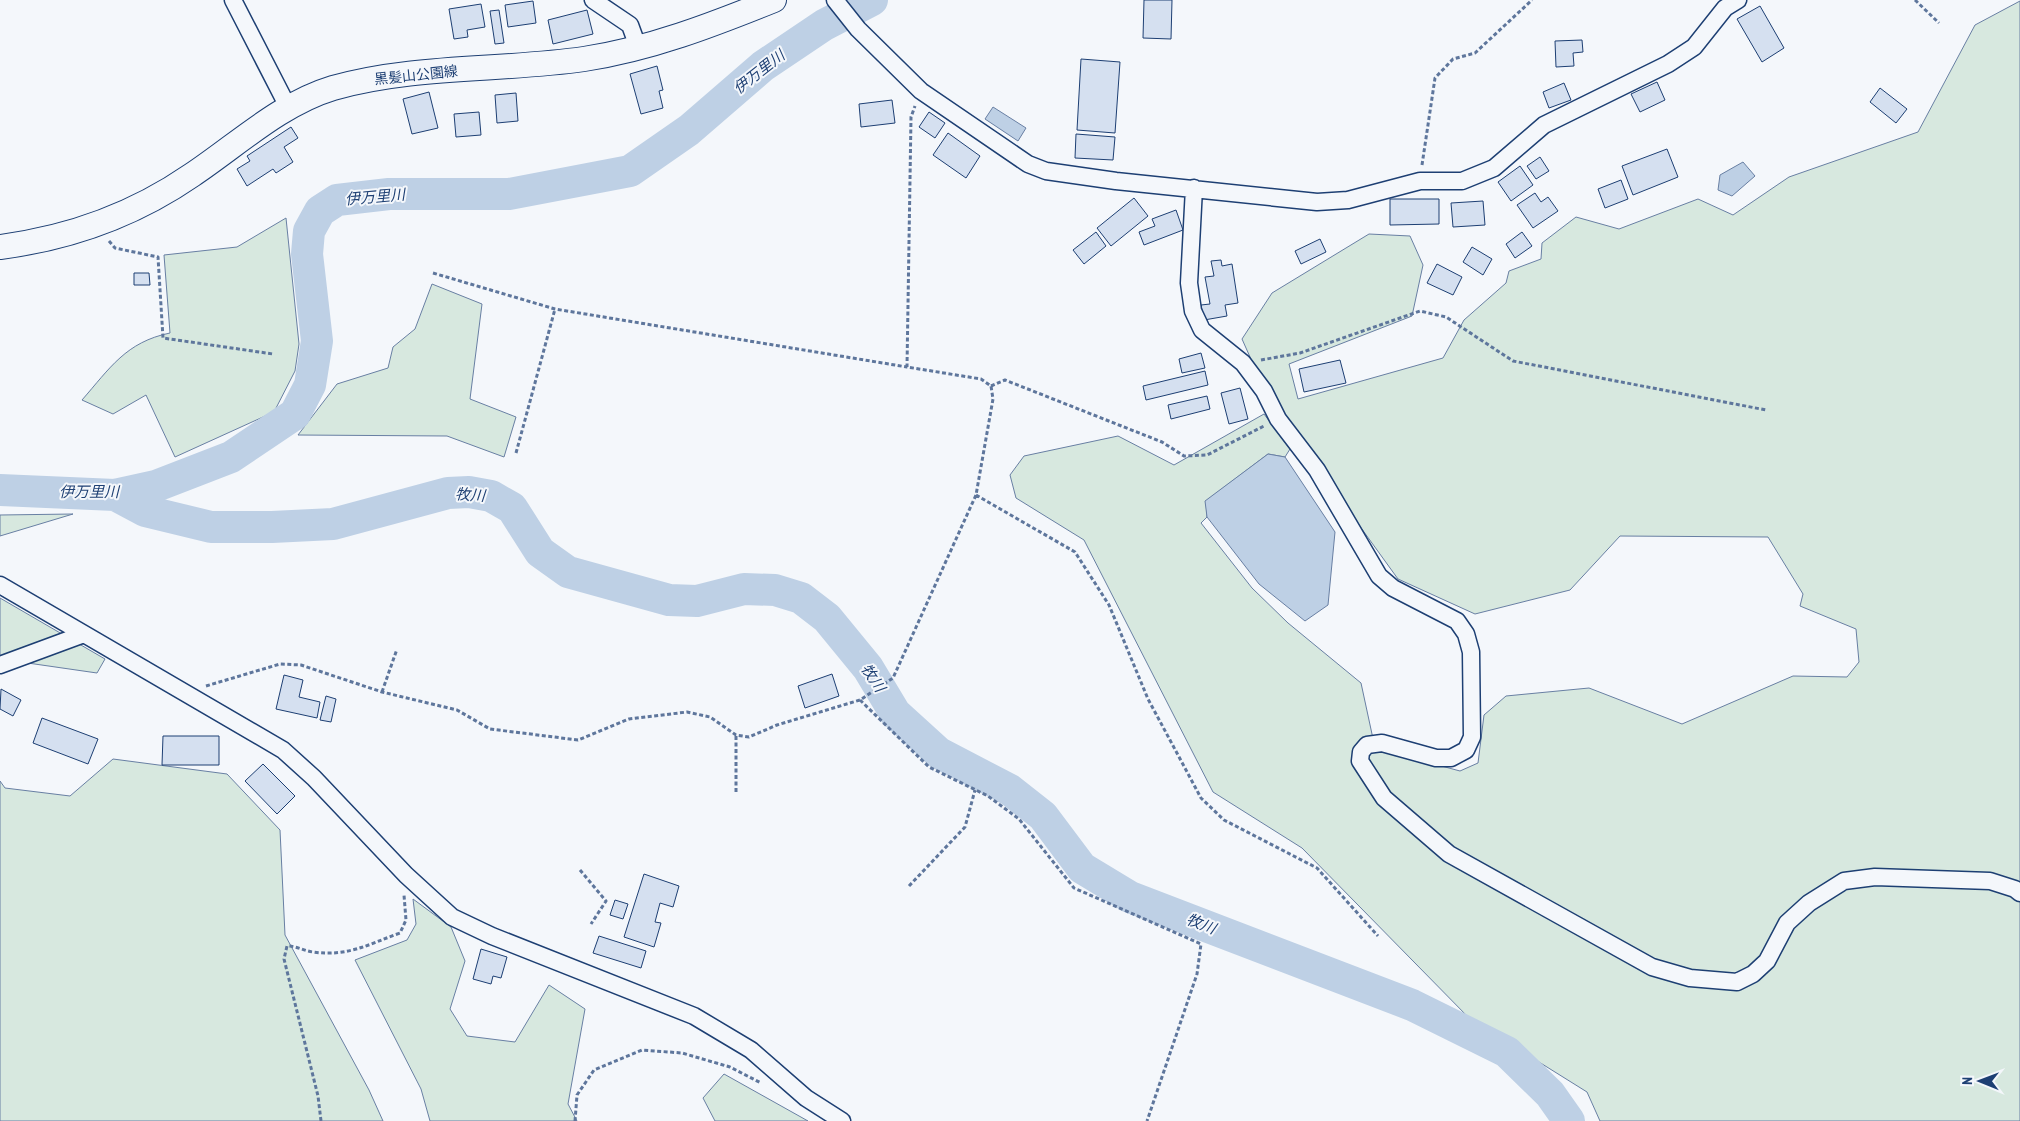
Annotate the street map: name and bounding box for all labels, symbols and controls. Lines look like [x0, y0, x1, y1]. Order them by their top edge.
water label: 伊万里川 [729, 44, 790, 98]
street label: 黒髪山公園線 [373, 62, 459, 88]
water label: 伊万里川 [344, 184, 408, 209]
water label: 伊万里川 [59, 482, 121, 501]
water label: 牧川 [454, 484, 488, 505]
water label: 牧川 [857, 660, 891, 697]
water label: 牧川 [1184, 909, 1220, 938]
north arrow [1955, 1056, 2005, 1106]
text: N [1958, 1077, 1976, 1085]

